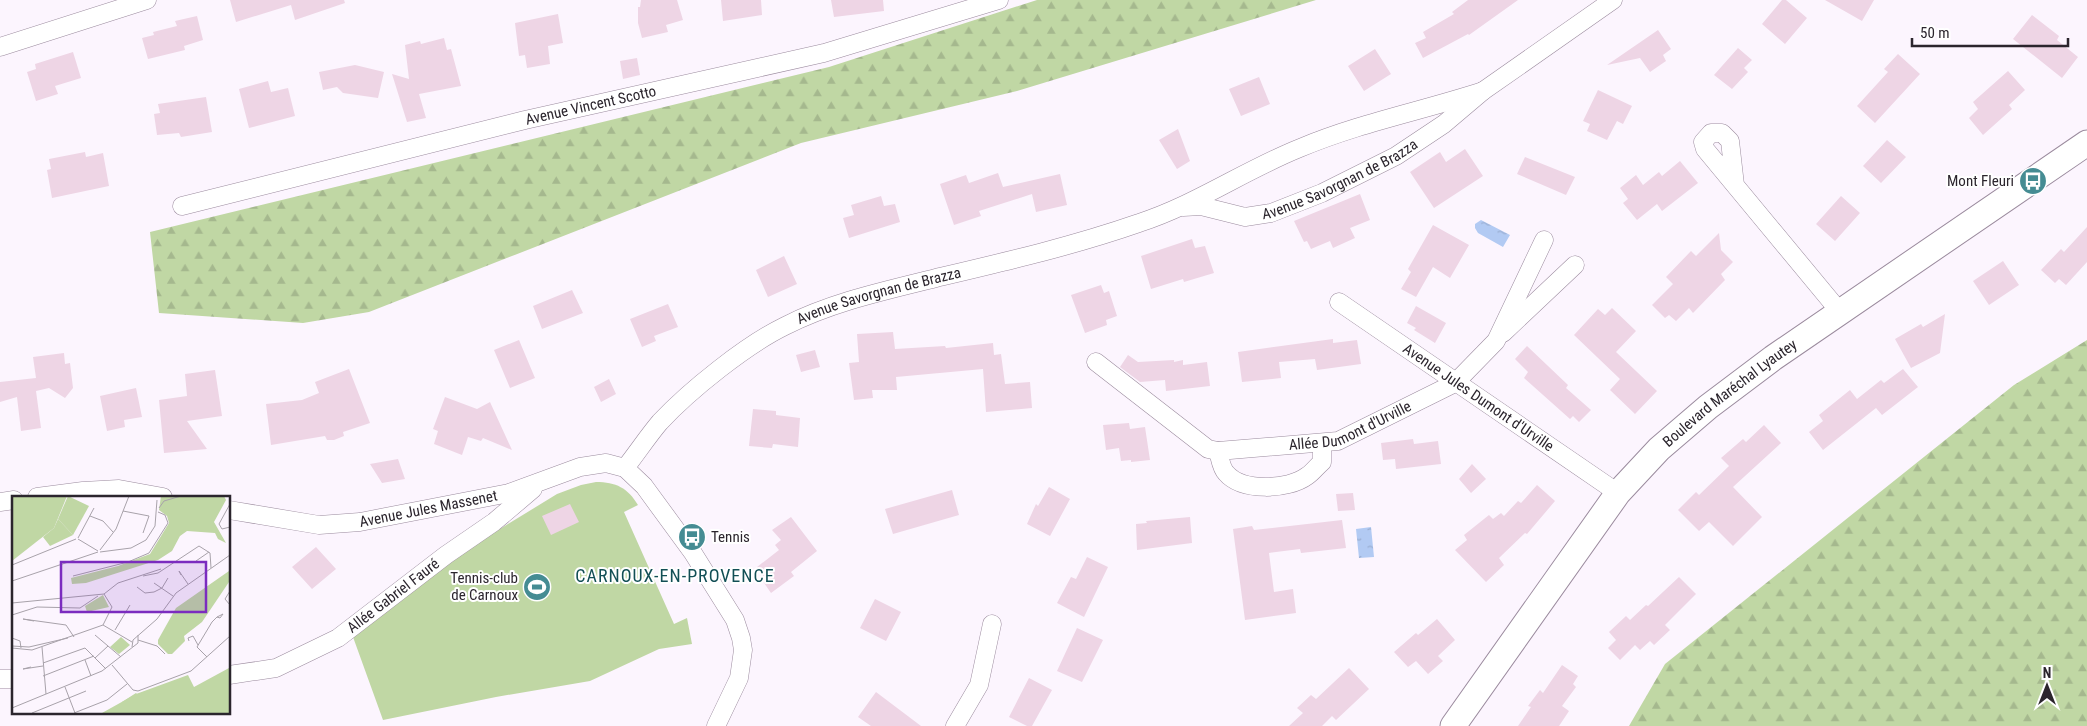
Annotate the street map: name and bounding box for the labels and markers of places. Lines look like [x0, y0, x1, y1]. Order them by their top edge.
bus stop icon: Mont Fleuri [2018, 166, 2048, 196]
place label: Mont Fleuri [1947, 172, 2014, 190]
bus stop icon: Tennis [677, 522, 707, 552]
place label: Tennis [711, 528, 750, 546]
place label: Tennis-club de Carnoux [450, 569, 518, 604]
sports icon: Tennis-club de Carnoux [522, 572, 552, 602]

